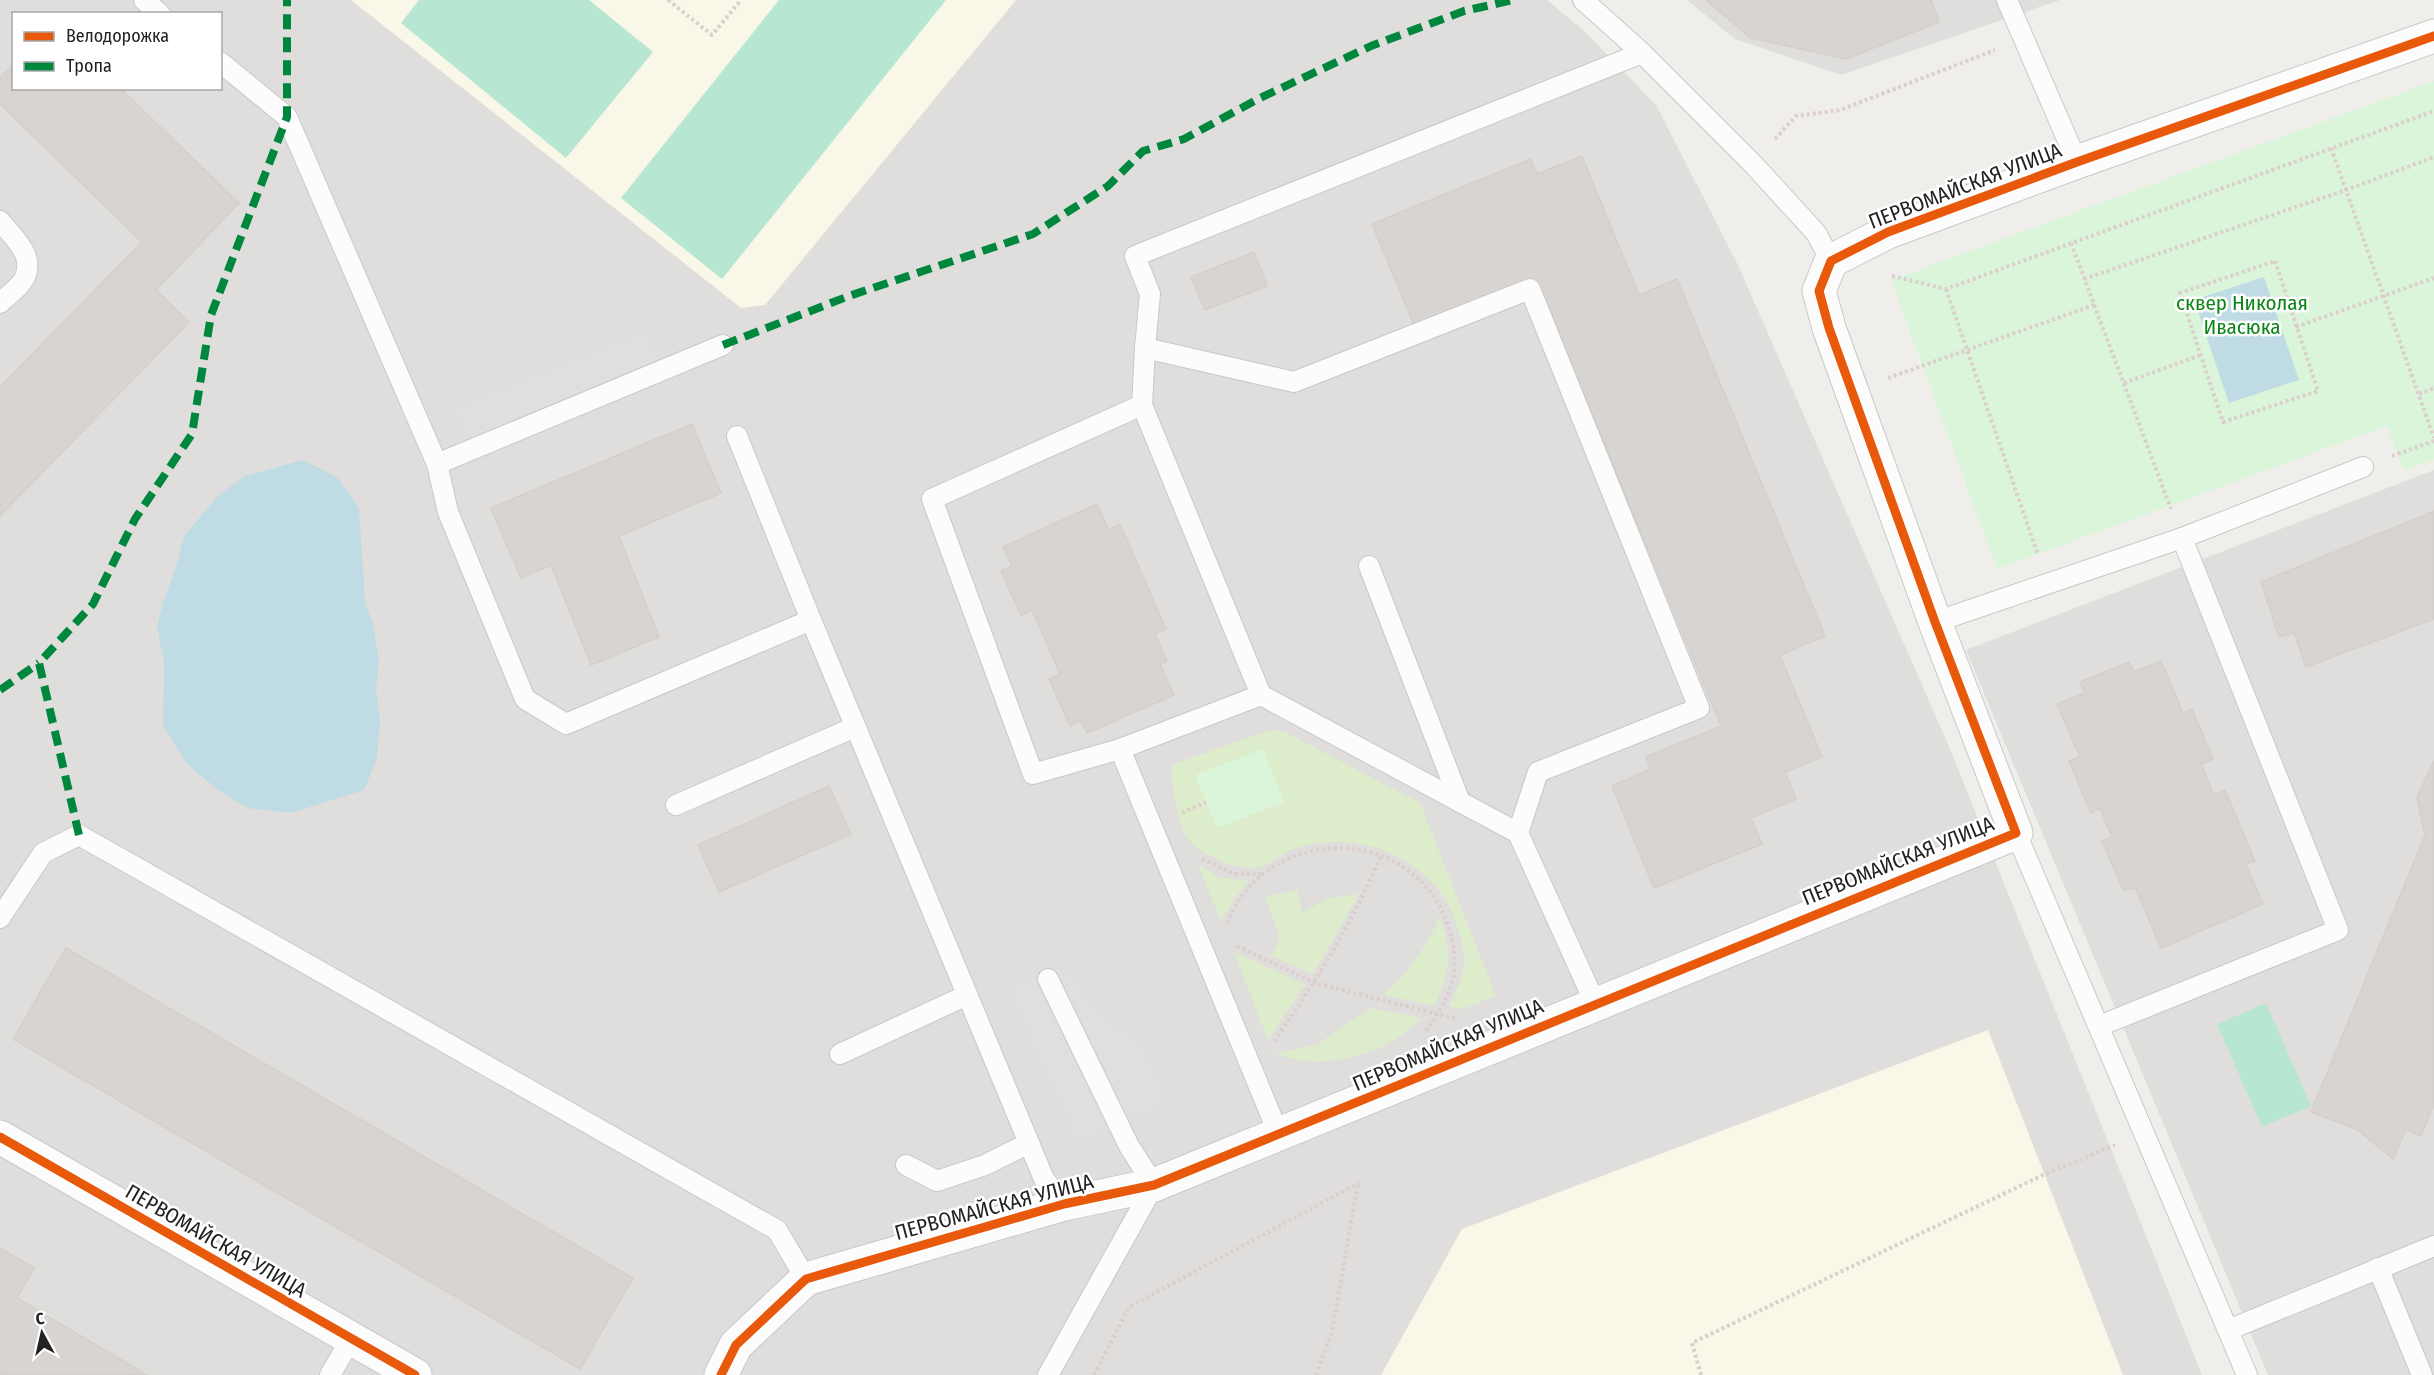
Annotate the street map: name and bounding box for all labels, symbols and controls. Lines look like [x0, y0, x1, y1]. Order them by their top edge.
legend [12, 12, 222, 90]
text: Велодорожка [66, 25, 169, 47]
text: Тропа [66, 55, 112, 77]
street label: ПЕРВОМАЙСКАЯ УЛИЦА [1865, 137, 2065, 235]
park label: сквер Николая Ивасюка [2176, 290, 2308, 340]
street label: ПЕРВОМАЙСКАЯ УЛИЦА [1798, 811, 1998, 911]
street label: ПЕРВОМАЙСКАЯ УЛИЦА [1349, 993, 1547, 1097]
street label: ПЕРВОМАЙСКАЯ УЛИЦА [892, 1168, 1096, 1246]
street label: ПЕРВОМАЙСКАЯ УЛИЦА [121, 1179, 311, 1303]
north arrow [12, 1303, 72, 1363]
text: С [35, 1309, 46, 1329]

